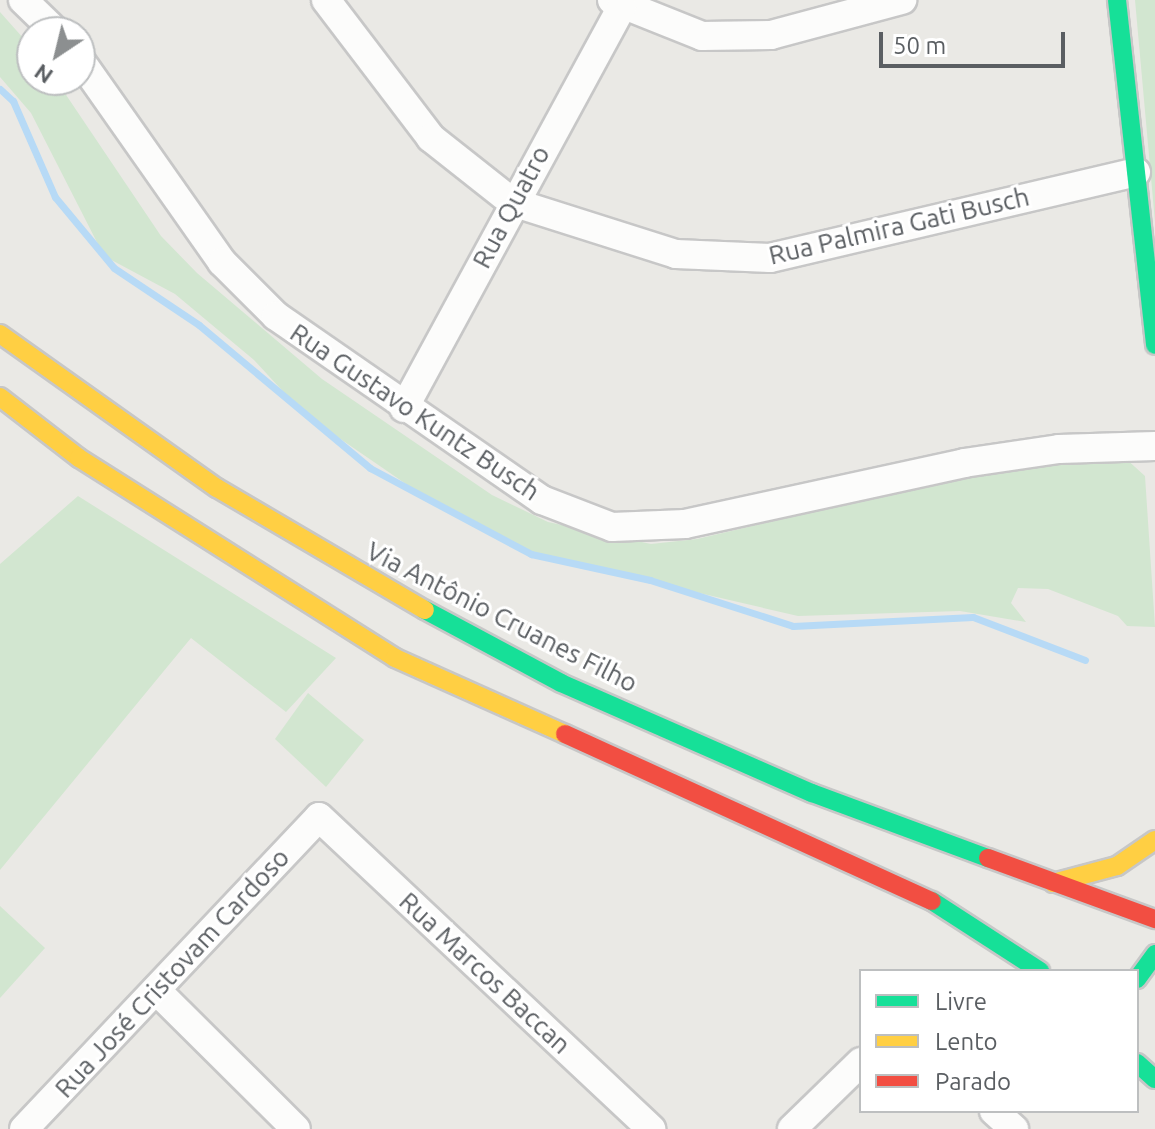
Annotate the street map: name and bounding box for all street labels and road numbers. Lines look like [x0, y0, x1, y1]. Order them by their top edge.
street label: Rua Quatro [466, 141, 556, 273]
street label: Rua Palmira Gati Busch [766, 181, 1032, 271]
street label: Rua Gustavo Kuntz Busch [284, 317, 546, 507]
street label: Via Antônio Cruanes Filho [361, 535, 643, 699]
street label: Rua José Cristovam Cardoso [48, 842, 296, 1104]
street label: Rua Marcos Baccan [393, 886, 577, 1060]

